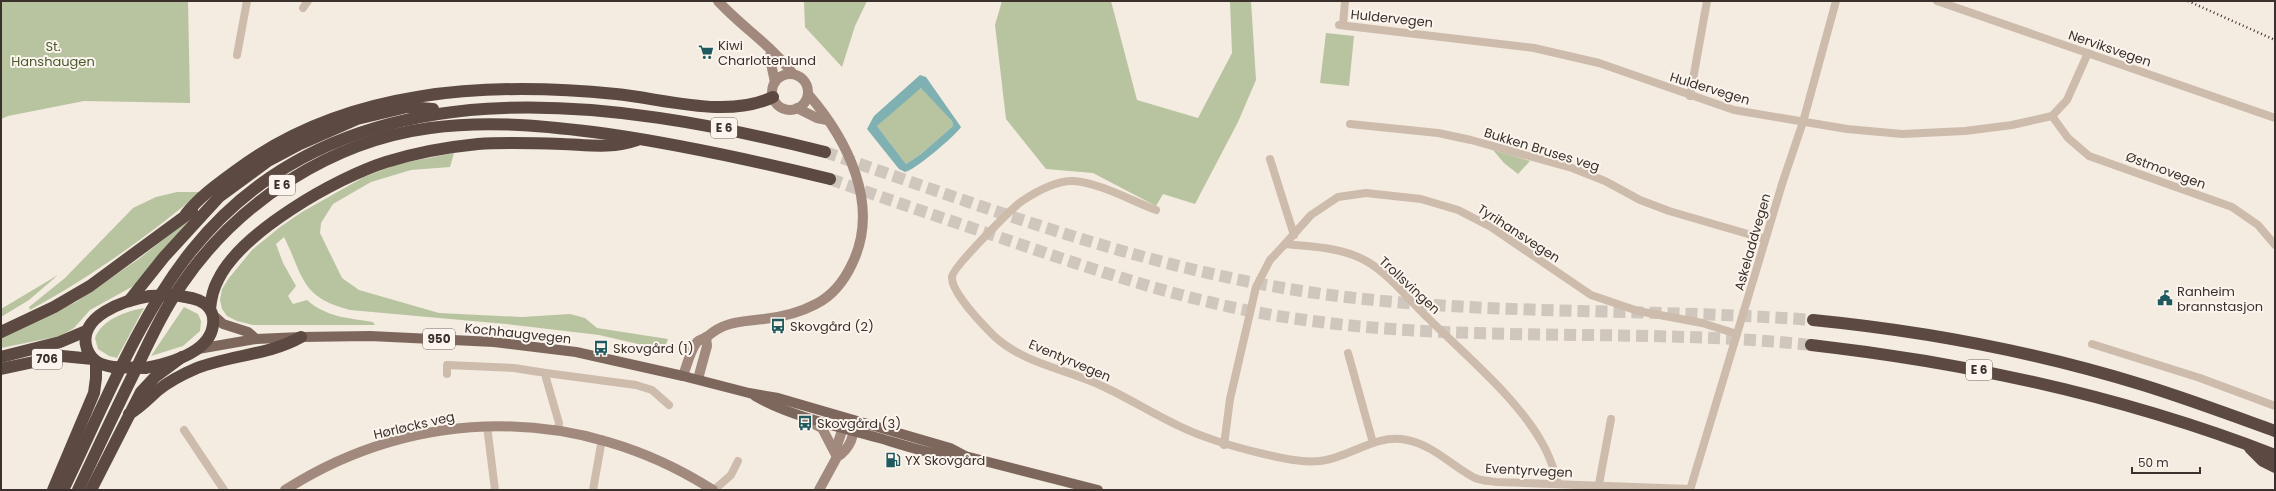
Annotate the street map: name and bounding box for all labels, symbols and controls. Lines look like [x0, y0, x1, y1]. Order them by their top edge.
street label: Huldervegen [1350, 5, 1434, 32]
street label: Nerviksvegen [2066, 25, 2154, 72]
place label: Kiwi Charlottenlund [718, 36, 816, 70]
park label: St. Hanshaugen [11, 37, 95, 71]
supermarket icon: Kiwi Charlottenlund [697, 43, 715, 61]
street label: Huldervegen [1668, 67, 1752, 110]
road number: E 6 [711, 118, 737, 138]
street label: Bukken Bruses veg [1482, 123, 1602, 176]
street label: Østmovegen [2123, 147, 2209, 194]
road number: E 6 [269, 175, 295, 195]
street label: Askeladdvegen [1730, 191, 1775, 293]
street label: Tyrihansvegen [1474, 200, 1564, 267]
street label: Trollsvingen [1375, 252, 1444, 319]
place label: Ranheim brannstasjon [2177, 282, 2263, 316]
public building icon: Ranheim brannstasjon [2156, 289, 2174, 307]
bus stop icon: Skovgård (2) [769, 317, 787, 335]
place label: Skovgård (2) [790, 317, 874, 336]
street label: Kochhaugvegen [464, 318, 572, 349]
road number: 950 [423, 329, 455, 349]
street label: Eventyrvegen [1026, 335, 1114, 386]
bus stop icon: Skovgård (1) [592, 339, 610, 357]
place label: Skovgård (1) [613, 339, 694, 358]
road number: 706 [32, 349, 62, 369]
road number: E 6 [1966, 360, 1992, 380]
street label: Hørløcks veg [372, 407, 457, 444]
bus stop icon: Skovgård (3) [796, 414, 814, 432]
place label: Skovgård (3) [817, 414, 901, 433]
scale bar [2132, 449, 2200, 475]
fuel station icon: YX Skovgård [884, 451, 902, 469]
place label: YX Skovgård [905, 451, 985, 470]
text: 50 m [2138, 454, 2169, 471]
street label: Eventyrvegen [1485, 459, 1573, 482]

